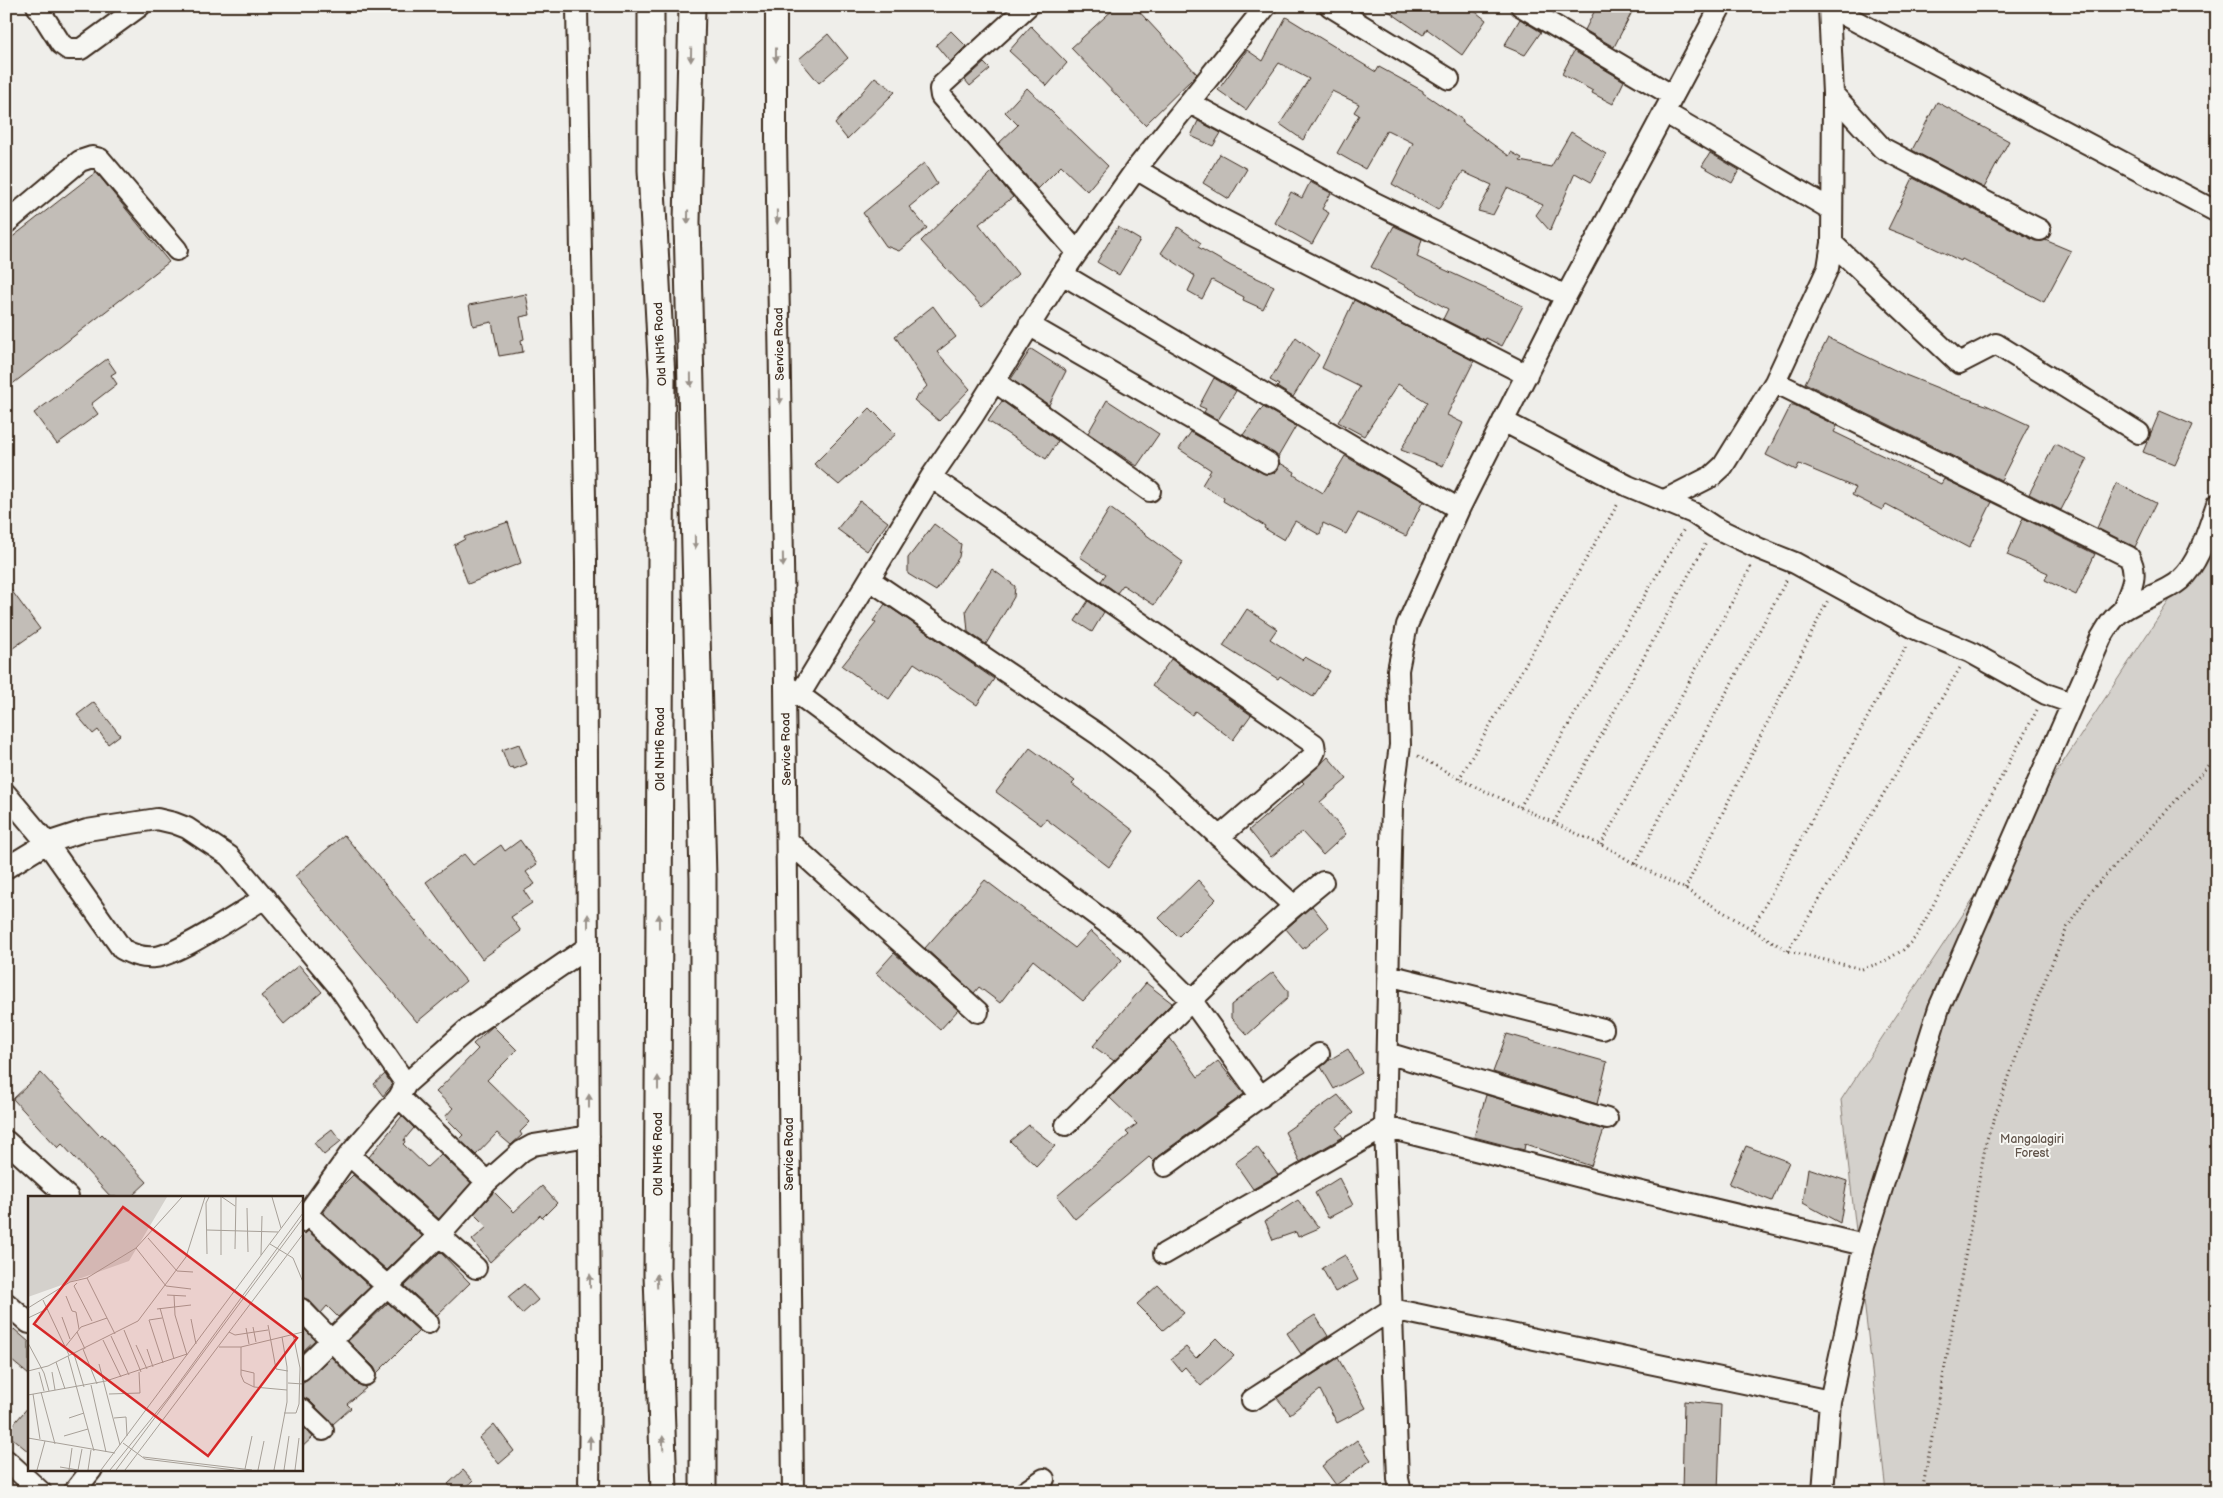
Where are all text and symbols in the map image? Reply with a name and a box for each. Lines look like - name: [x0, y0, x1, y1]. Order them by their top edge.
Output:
- one-way arrow: [687, 47, 695, 63]
- one-way arrow: [772, 47, 780, 63]
- one-way arrow: [684, 210, 692, 226]
- one-way arrow: [773, 210, 781, 226]
- street label: Old NH16 Road: [651, 302, 670, 386]
- street label: Service Road: [771, 307, 788, 381]
- one-way arrow: [687, 372, 695, 388]
- one-way arrow: [776, 390, 784, 406]
- one-way arrow: [691, 535, 699, 551]
- one-way arrow: [779, 552, 787, 568]
- street label: Old NH16 Road: [653, 707, 668, 791]
- street label: Service Road: [778, 712, 795, 786]
- one-way arrow: [584, 912, 592, 928]
- one-way arrow: [655, 912, 663, 928]
- one-way arrow: [654, 1075, 662, 1091]
- one-way arrow: [585, 1092, 593, 1108]
- street label: Old NH16 Road: [651, 1112, 666, 1196]
- street label: Service Road: [782, 1117, 797, 1191]
- park label: Mangalagiri Forest: [2000, 1132, 2064, 1161]
- inset map: [28, 1196, 302, 1470]
- one-way arrow: [586, 1272, 594, 1288]
- one-way arrow: [653, 1272, 661, 1288]
- one-way arrow: [586, 1435, 594, 1451]
- one-way arrow: [658, 1435, 666, 1451]

